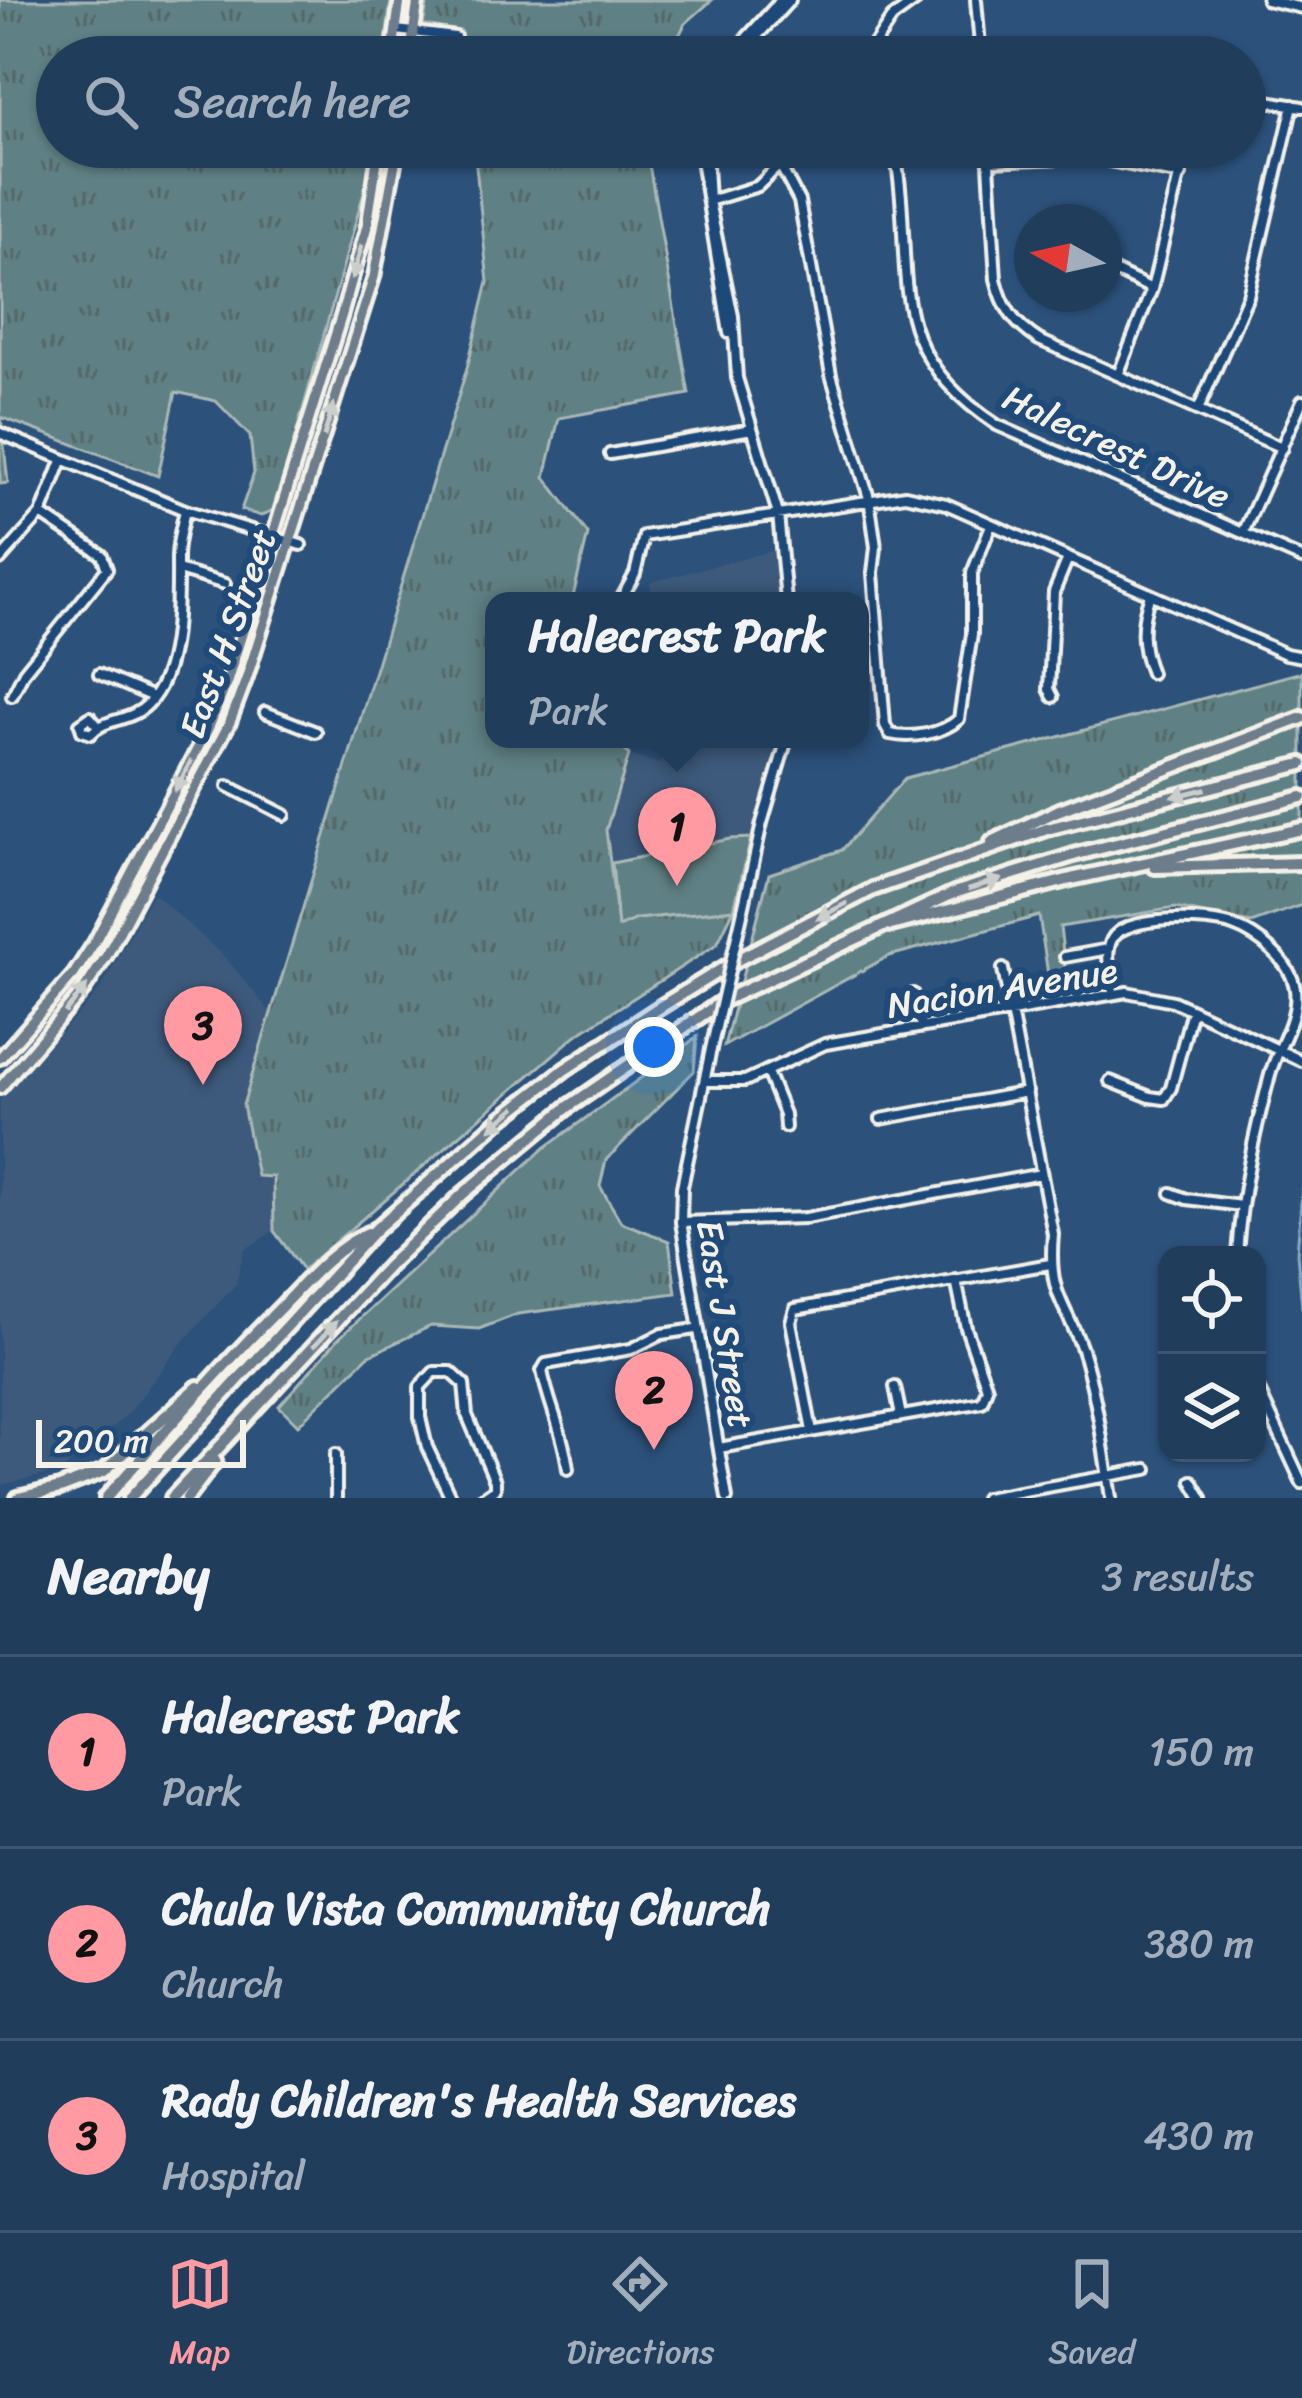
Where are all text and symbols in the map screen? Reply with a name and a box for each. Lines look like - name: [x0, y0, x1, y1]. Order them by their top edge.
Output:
- search box: [36, 36, 1266, 168]
- text: Search here: [174, 62, 411, 142]
- icon: search: [78, 69, 144, 135]
- north arrow: [1014, 204, 1122, 312]
- one-way arrow: [346, 243, 365, 280]
- street label: Halecrest Drive: [992, 366, 1241, 528]
- one-way arrow: [321, 401, 339, 438]
- street label: East H Street: [160, 519, 295, 747]
- popup: [485, 592, 869, 748]
- text: Halecrest Park: [528, 596, 826, 676]
- text: Park: [528, 676, 608, 745]
- one-way arrow: [173, 759, 194, 794]
- one-way arrow: [1170, 784, 1207, 803]
- pin: 1: [638, 787, 716, 886]
- one-way arrow: [967, 873, 1004, 892]
- one-way arrow: [815, 900, 849, 920]
- street label: Nacion Avenue: [882, 938, 1122, 1038]
- one-way arrow: [63, 984, 88, 1015]
- pin: 3: [164, 986, 242, 1085]
- your location: [624, 1017, 684, 1077]
- one-way arrow: [488, 1105, 518, 1131]
- street label: East J Street: [677, 1215, 773, 1433]
- map controls: [1158, 1246, 1266, 1462]
- button: locate: [1158, 1246, 1266, 1354]
- one-way arrow: [311, 1320, 338, 1349]
- pin: 2: [615, 1351, 693, 1450]
- button: layers: [1158, 1354, 1266, 1462]
- text: 200 m: [54, 1412, 149, 1470]
- scale bar: [36, 1414, 246, 1467]
- text: Nearby: [48, 1531, 209, 1621]
- text: 3 results: [1101, 1542, 1254, 1611]
- text: Halecrest Park: [162, 1677, 459, 1757]
- text: 1: [79, 1717, 95, 1786]
- text: 150 m: [1149, 1717, 1254, 1786]
- text: Park: [162, 1757, 242, 1826]
- text: Chula Vista Community Church: [162, 1869, 771, 1949]
- text: 2: [76, 1909, 98, 1978]
- text: 380 m: [1144, 1909, 1254, 1978]
- text: Church: [162, 1949, 284, 2018]
- text: Rady Children's Health Services: [162, 2061, 796, 2141]
- text: 3: [76, 2101, 98, 2170]
- text: 430 m: [1143, 2101, 1254, 2170]
- text: Hospital: [162, 2141, 305, 2210]
- tab: Map: [167, 2251, 233, 2381]
- tab: Directions: [567, 2251, 714, 2381]
- tab: Saved: [1048, 2251, 1135, 2381]

